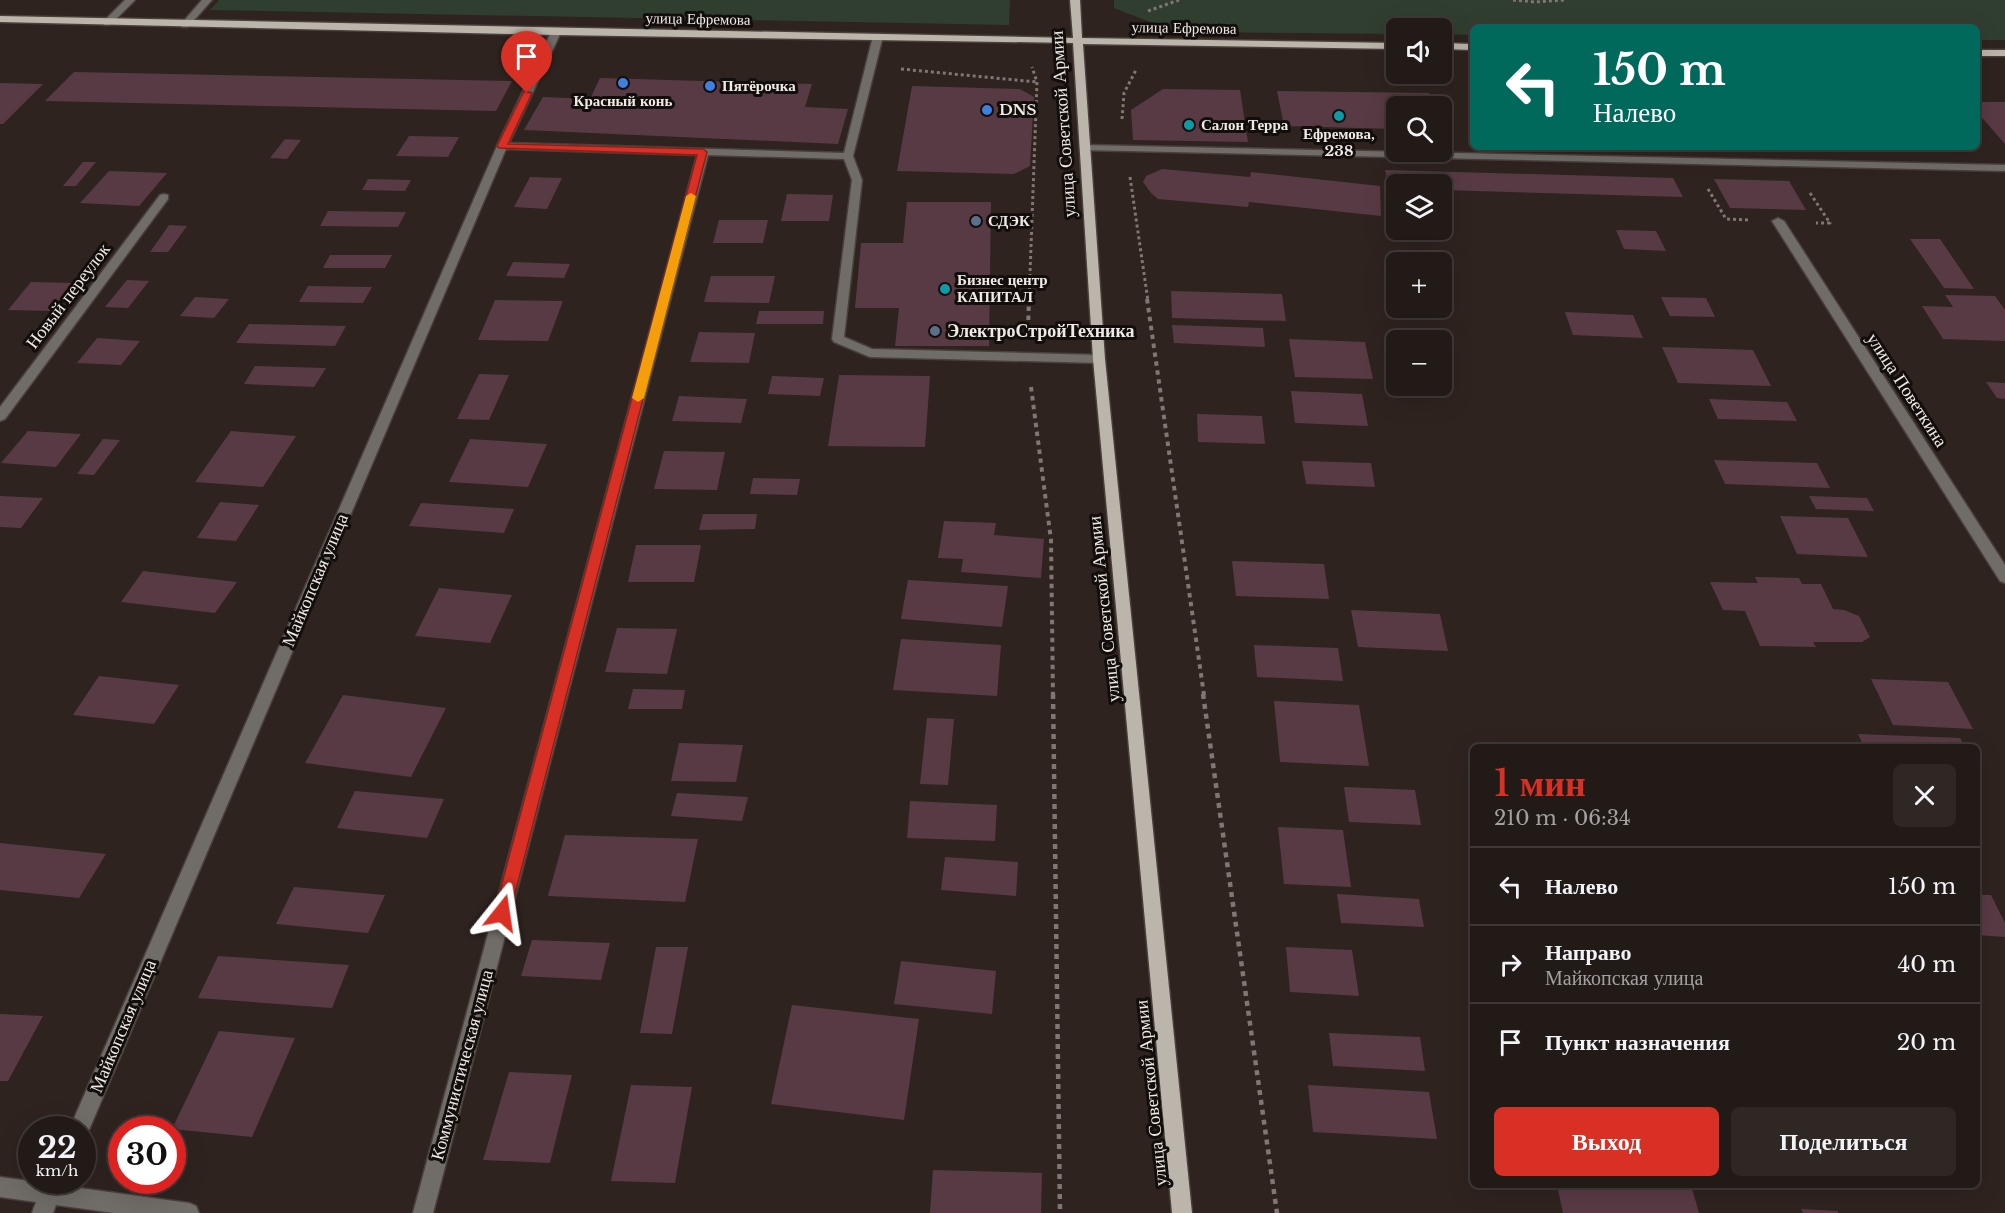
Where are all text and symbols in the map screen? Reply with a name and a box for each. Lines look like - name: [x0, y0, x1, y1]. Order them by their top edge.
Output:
- street label: улица Ефремова: [645, 8, 751, 29]
- street label: улица Ефремова: [1131, 17, 1237, 38]
- map controls: [1386, 18, 1452, 396]
- button: sound: [1386, 18, 1452, 84]
- street label: улица Советской Армии: [1045, 30, 1080, 218]
- pin: [501, 31, 552, 93]
- icon: arrive: [510, 40, 543, 73]
- text: 150 m: [1593, 44, 1726, 96]
- icon: left: [1494, 48, 1572, 126]
- marker: Красный конь: [616, 76, 630, 90]
- place label: Пятёрочка: [722, 76, 796, 95]
- marker: Пятёрочка: [703, 79, 717, 93]
- place label: Красный конь: [574, 91, 673, 110]
- button: search: [1386, 96, 1452, 162]
- text: Налево: [1593, 96, 1676, 129]
- place label: DNS: [999, 100, 1037, 119]
- marker: DNS: [980, 103, 994, 117]
- marker: Ефремова, 238: [1332, 109, 1346, 123]
- place label: Салон Терра: [1201, 115, 1289, 134]
- marker: Салон Терра: [1182, 118, 1196, 132]
- place label: Ефремова, 238: [1303, 124, 1375, 160]
- button: layers: [1386, 174, 1452, 240]
- place label: СДЭК: [988, 211, 1030, 230]
- marker: СДЭК: [969, 214, 983, 228]
- street label: Новый переулок: [21, 239, 115, 353]
- button: +: [1386, 252, 1452, 318]
- place label: Бизнес центр КАПИТАЛ: [957, 270, 1048, 306]
- marker: Бизнес центр КАПИТАЛ: [938, 282, 952, 296]
- place label: ЭлектроСтройТехника: [947, 320, 1135, 342]
- marker: ЭлектроСтройТехника: [928, 324, 942, 338]
- street label: улица Поветкина: [1862, 329, 1952, 451]
- button: −: [1386, 330, 1452, 396]
- street label: Майкопская улица: [277, 510, 353, 650]
- street label: улица Советской Армии: [1083, 514, 1125, 703]
- text: 1 мин: [1494, 761, 1586, 806]
- button: close: [1893, 764, 1956, 827]
- text: 210 m · 06:34: [1494, 806, 1631, 830]
- icon: left: [1494, 870, 1527, 903]
- text: Налево: [1545, 873, 1618, 900]
- text: 150 m: [1888, 873, 1956, 900]
- position arrow: [470, 881, 534, 945]
- text: Направо: [1545, 939, 1631, 966]
- icon: right: [1494, 948, 1527, 981]
- text: 40 m: [1898, 951, 1956, 978]
- street label: Майкопская улица: [85, 956, 161, 1096]
- text: Майкопская улица: [1545, 966, 1703, 990]
- street label: Коммунистическая улица: [426, 967, 498, 1163]
- street label: улица Советской Армии: [1130, 998, 1172, 1187]
- icon: arrive: [1494, 1026, 1527, 1059]
- text: Пункт назначения: [1545, 1029, 1730, 1056]
- text: 20 m: [1897, 1029, 1956, 1056]
- button: Выход: [1494, 1107, 1719, 1176]
- button: Поделиться: [1731, 1107, 1956, 1176]
- speed limit sign: 30: [108, 1116, 186, 1194]
- text: 22: [37, 1129, 77, 1166]
- text: km/h: [36, 1161, 78, 1180]

